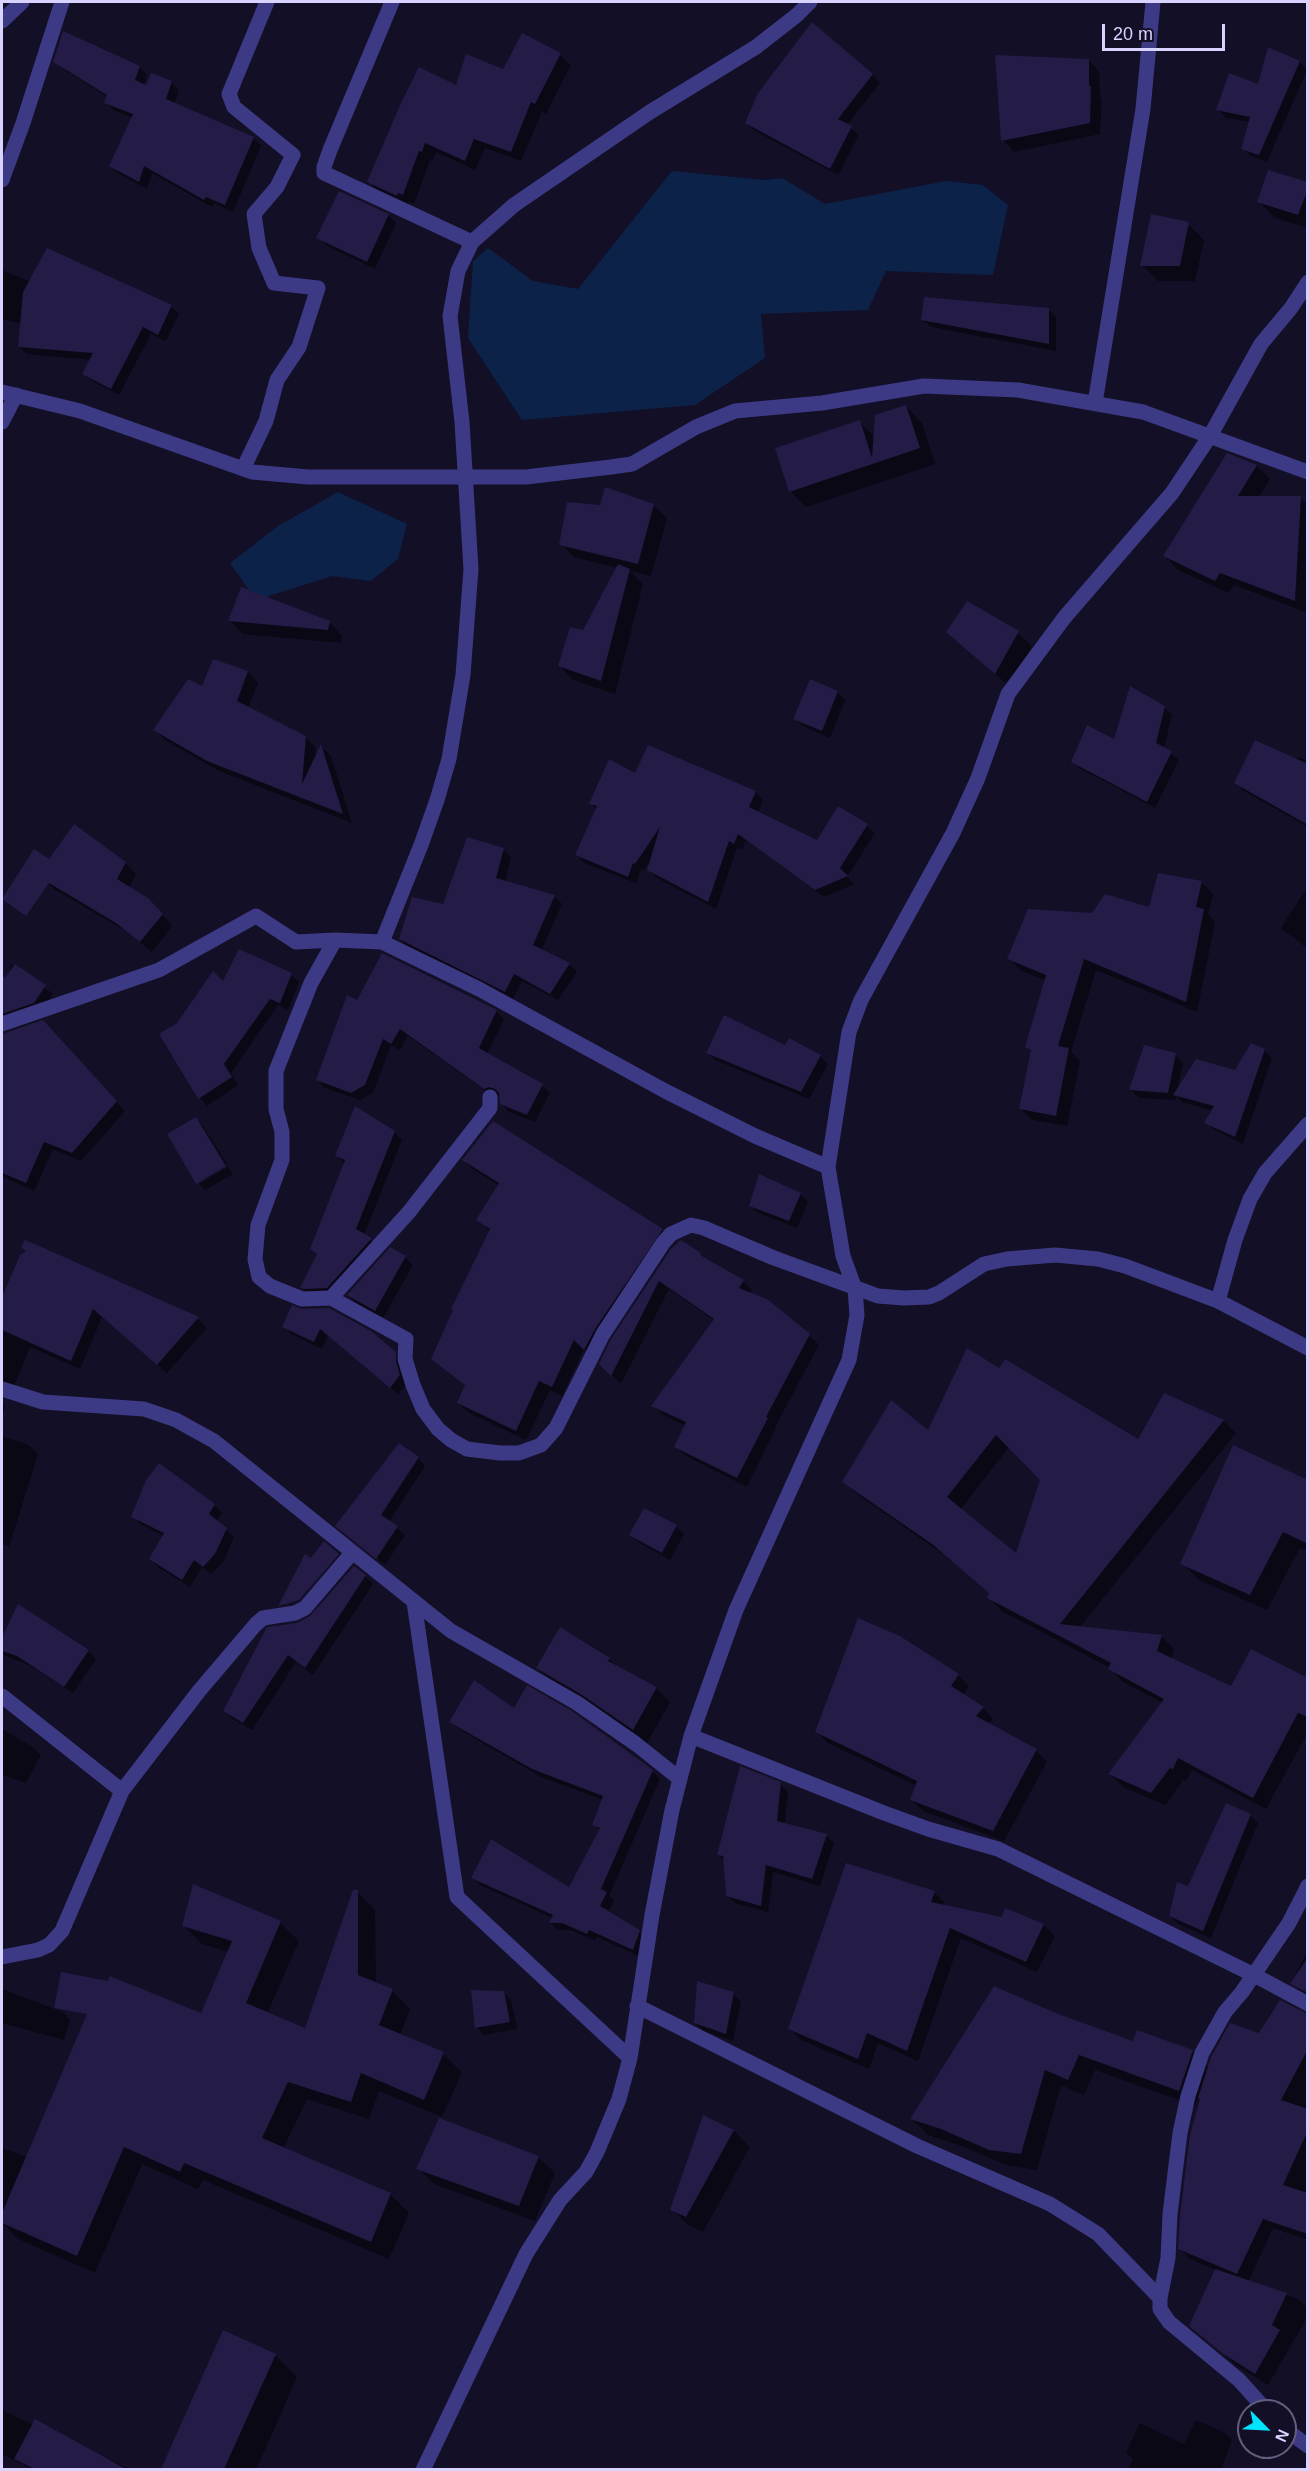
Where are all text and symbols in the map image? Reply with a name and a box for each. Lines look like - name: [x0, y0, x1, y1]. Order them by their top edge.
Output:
- scale bar: [1105, 12, 1228, 50]
- text: 20 m: [1113, 24, 1153, 44]
- north arrow: [1237, 2399, 1297, 2459]
- text: N: [1272, 2427, 1292, 2444]

